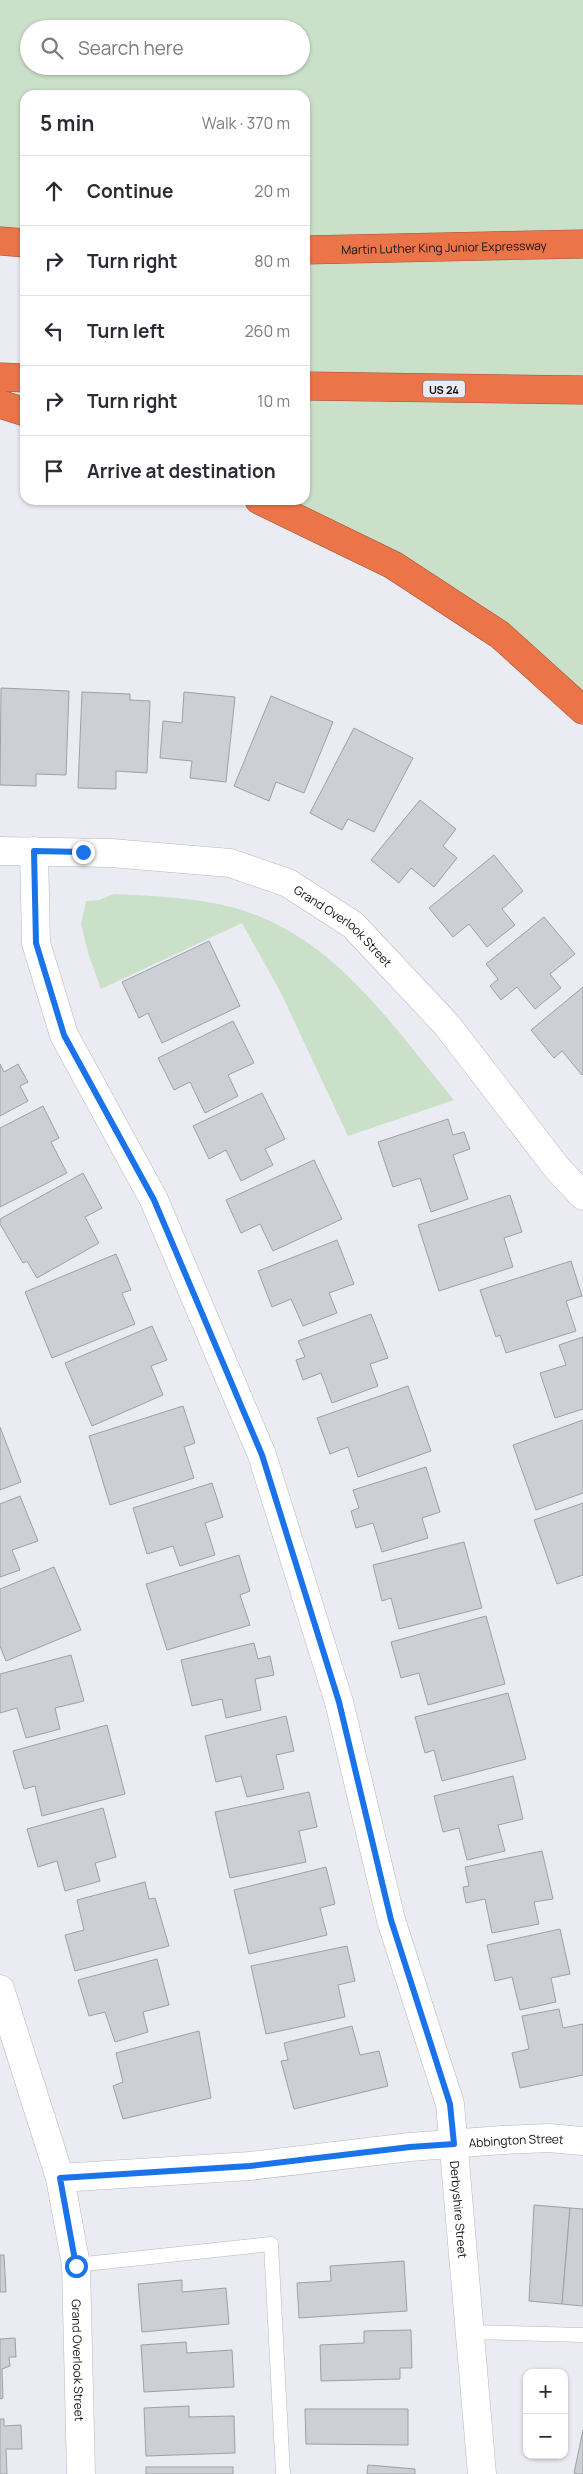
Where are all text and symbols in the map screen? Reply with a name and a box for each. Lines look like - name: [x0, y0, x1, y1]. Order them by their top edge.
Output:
- search box: [20, 20, 310, 75]
- icon: search: [38, 34, 66, 62]
- text: Search here: [78, 35, 184, 61]
- text: 5 min: [40, 109, 94, 137]
- text: Walk · 370 m: [202, 112, 290, 134]
- icon: ahead: [40, 177, 68, 205]
- text: Continue: [87, 178, 173, 204]
- text: 20 m: [254, 180, 290, 202]
- street label: Martin Luther King Junior Expressway: [341, 236, 548, 258]
- icon: right: [40, 247, 68, 275]
- text: Turn right: [87, 248, 177, 274]
- text: 80 m: [254, 250, 290, 272]
- icon: left: [40, 317, 68, 345]
- text: Turn left: [87, 318, 165, 344]
- text: 260 m: [244, 320, 290, 342]
- road number: US 24: [423, 380, 465, 398]
- icon: right: [40, 387, 68, 415]
- text: Turn right: [87, 388, 177, 414]
- text: 10 m: [257, 390, 290, 412]
- icon: arrive: [40, 457, 68, 485]
- text: Arrive at destination: [87, 458, 276, 484]
- route end: [72, 841, 95, 864]
- street label: Grand Overlook Street: [291, 881, 396, 970]
- street label: Abbington Street: [468, 2129, 565, 2151]
- street label: Derbyshire Street: [446, 2160, 472, 2259]
- route start: [65, 2255, 88, 2278]
- street label: Grand Overlook Street: [68, 2299, 88, 2422]
- map controls: [523, 2369, 568, 2459]
- button: +: [523, 2369, 568, 2414]
- button: −: [523, 2414, 568, 2459]

